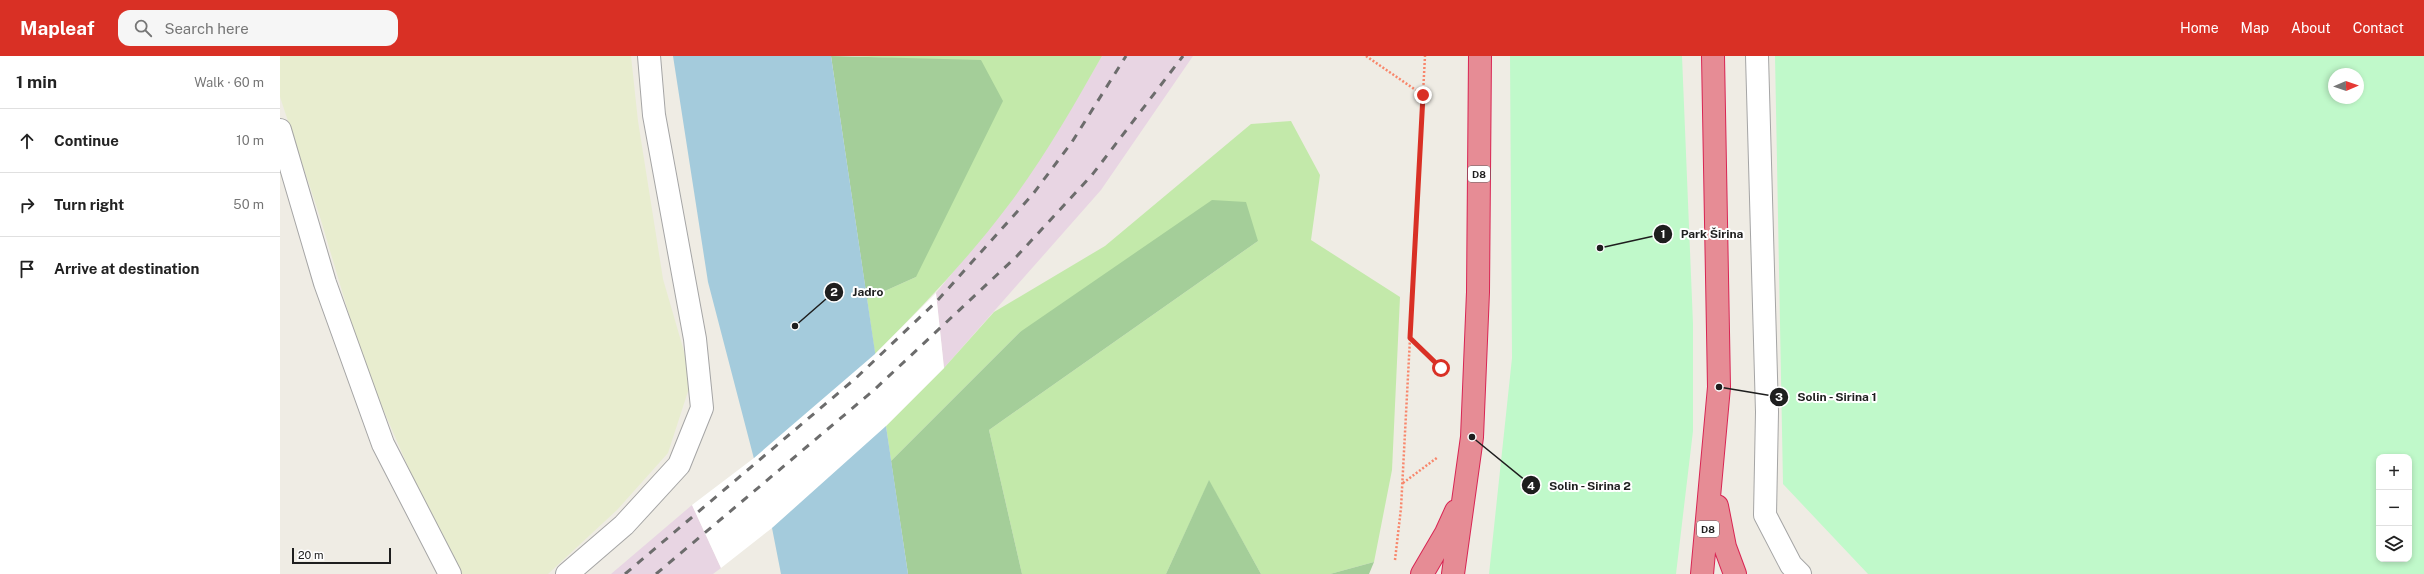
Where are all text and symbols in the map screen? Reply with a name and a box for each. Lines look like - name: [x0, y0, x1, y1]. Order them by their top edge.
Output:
- search box: [118, 10, 398, 46]
- text: Mapleaf: [20, 17, 94, 39]
- icon: search: [132, 17, 154, 39]
- text: Search here: [164, 20, 249, 37]
- text: Home: [2180, 20, 2219, 36]
- text: Map: [2241, 20, 2269, 36]
- text: About: [2291, 20, 2331, 36]
- text: Contact: [2353, 20, 2404, 36]
- north arrow: [2328, 68, 2364, 104]
- text: 1 min: [16, 72, 57, 92]
- text: Walk · 60 m: [194, 75, 264, 90]
- route end: [1414, 86, 1432, 104]
- icon: ahead: [16, 130, 38, 152]
- text: Continue: [54, 132, 119, 149]
- text: 10 m: [236, 133, 264, 148]
- road number: D8: [1468, 166, 1490, 182]
- icon: right: [16, 194, 38, 216]
- text: Turn right: [54, 196, 124, 213]
- text: 50 m: [233, 197, 264, 212]
- callout: Park Širina: [1653, 222, 1751, 246]
- text: 1: [1660, 227, 1666, 241]
- text: Park Širina: [1681, 227, 1744, 241]
- icon: arrive: [16, 258, 38, 280]
- text: Arrive at destination: [54, 260, 199, 277]
- callout: Jadro: [824, 280, 891, 304]
- text: 2: [830, 285, 838, 299]
- text: Jadro: [853, 285, 883, 299]
- route start: [1432, 359, 1450, 377]
- callout: Solin - Sirina 1: [1769, 385, 1886, 409]
- text: 3: [1775, 390, 1783, 404]
- text: Solin - Sirina 1: [1797, 390, 1877, 404]
- map controls: [2376, 454, 2412, 562]
- button: +: [2376, 454, 2412, 490]
- callout: Solin - Sirina 2: [1521, 473, 1640, 497]
- text: 4: [1527, 479, 1535, 493]
- text: Solin - Sirina 2: [1549, 479, 1631, 493]
- button: −: [2376, 490, 2412, 526]
- road number: D8: [1697, 521, 1719, 537]
- button: layers: [2376, 526, 2412, 562]
- scale bar: [292, 546, 391, 565]
- text: 20 m: [298, 549, 323, 561]

